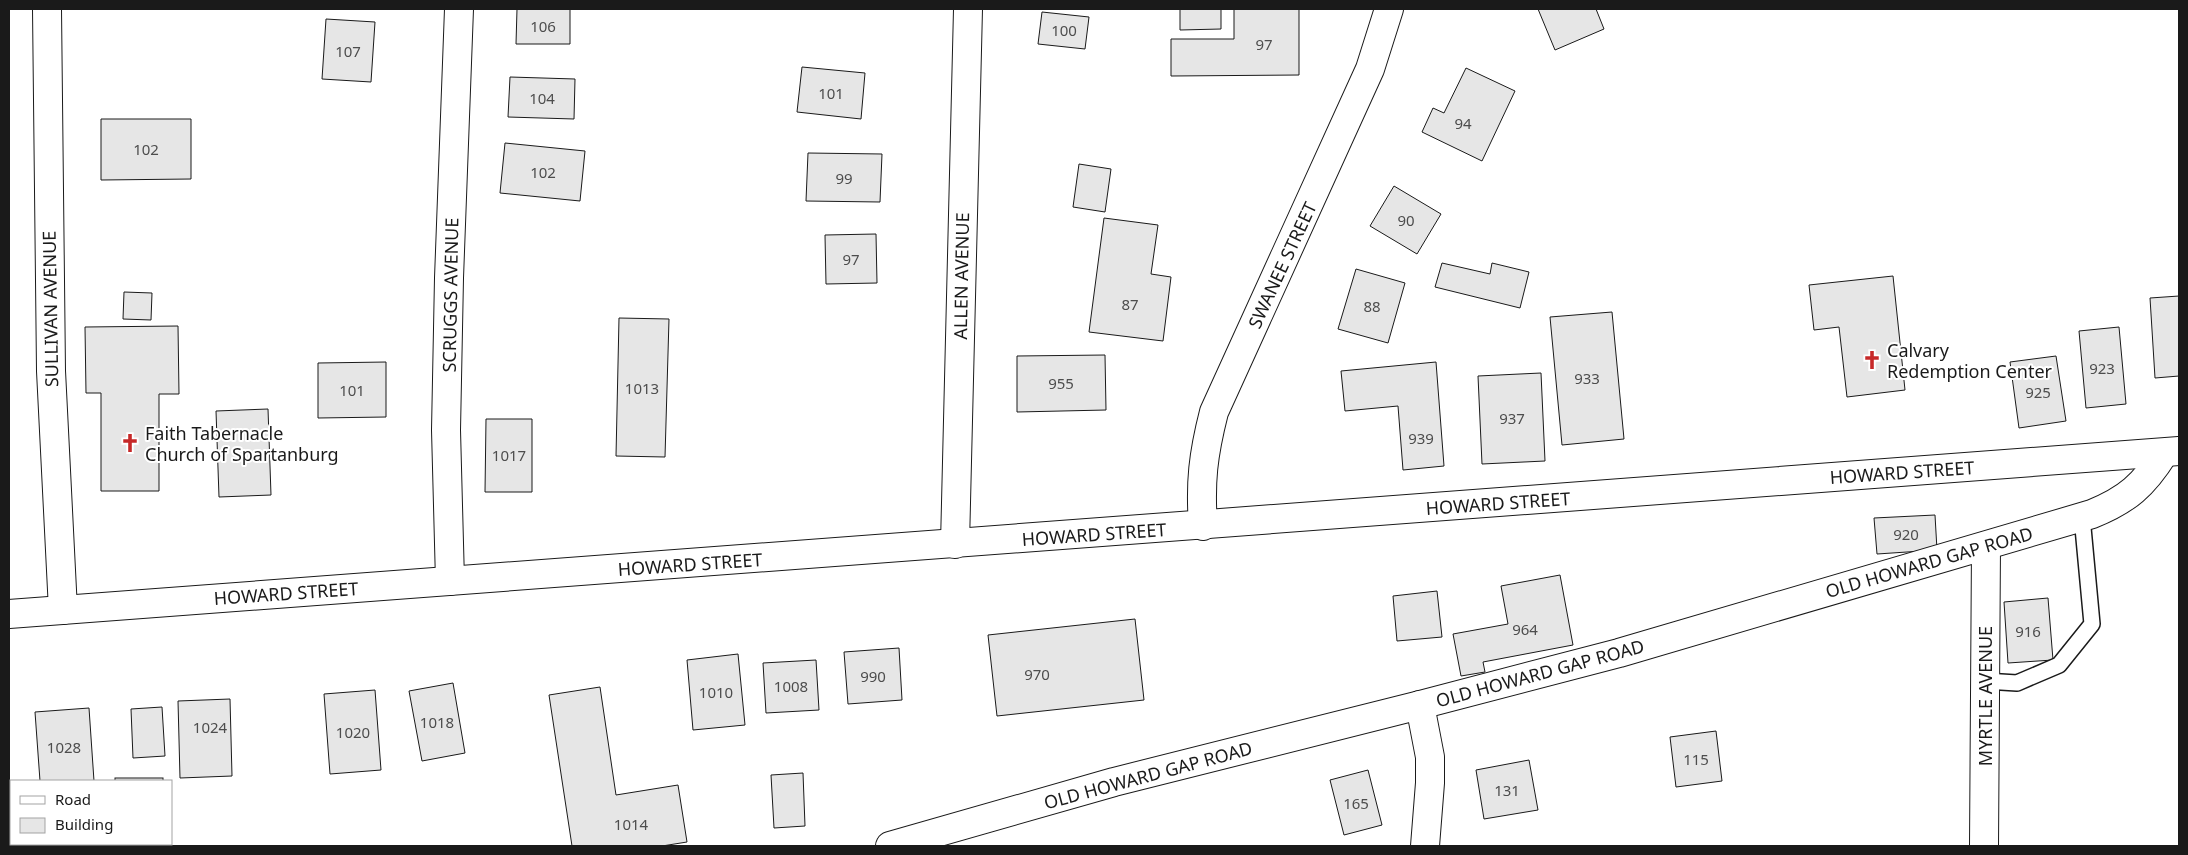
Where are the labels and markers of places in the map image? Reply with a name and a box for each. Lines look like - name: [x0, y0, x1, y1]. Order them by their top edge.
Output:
- place label: Calvary Redemption Center: [1887, 338, 2053, 383]
- church icon: Calvary Redemption Center: [1861, 349, 1883, 371]
- place label: Faith Tabernacle Church of Spartanburg: [145, 421, 339, 466]
- church icon: Faith Tabernacle Church of Spartanburg: [119, 432, 141, 454]

